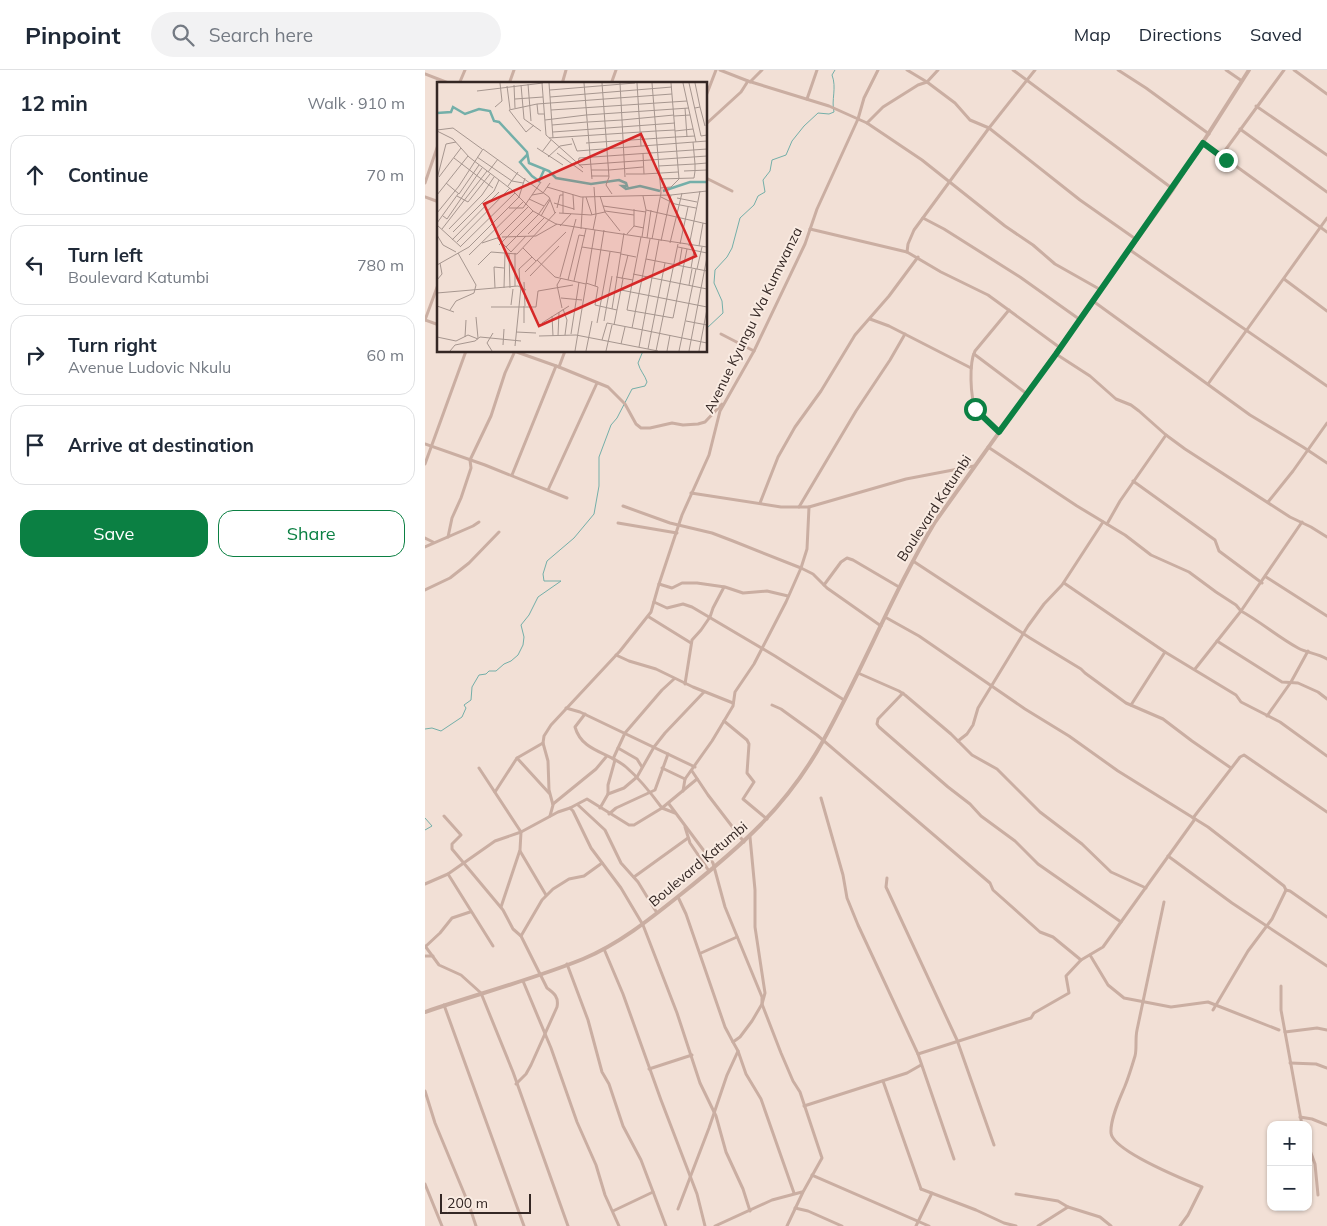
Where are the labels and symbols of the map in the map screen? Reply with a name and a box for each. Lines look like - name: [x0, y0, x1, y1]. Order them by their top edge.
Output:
- inset map: [437, 82, 707, 352]
- route end: [1215, 149, 1238, 172]
- street label: Avenue Kyungu Wa Kumwanza: [700, 224, 806, 416]
- route start: [964, 398, 987, 421]
- street label: Boulevard Katumbi: [893, 451, 975, 565]
- street label: Boulevard Katumbi: [645, 817, 751, 911]
- scale bar: [440, 1191, 531, 1214]

